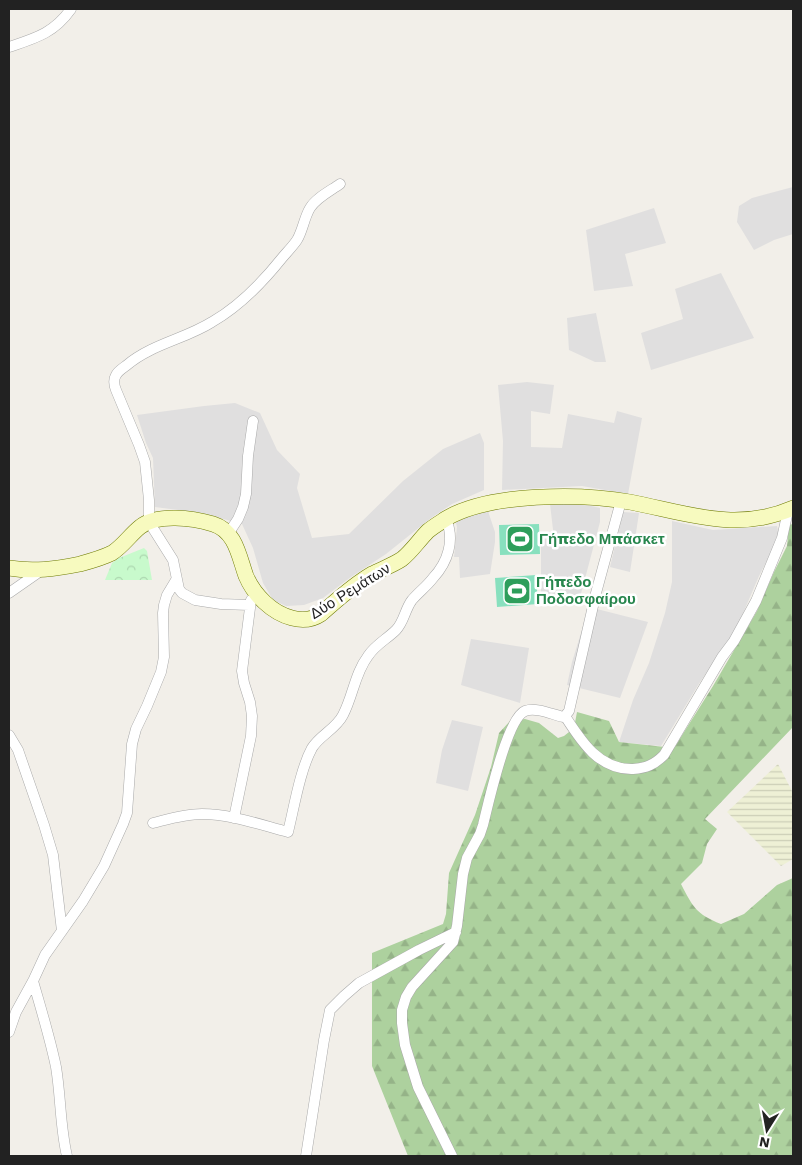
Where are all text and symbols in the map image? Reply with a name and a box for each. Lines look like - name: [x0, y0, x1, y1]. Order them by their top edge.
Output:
- sports icon: Γήπεδο Μπάσκετ: [505, 524, 535, 554]
- place label: Γήπεδο Μπάσκετ: [539, 530, 665, 548]
- street label: Δύο Ρεμάτων: [307, 559, 393, 623]
- place label: Γήπεδο Ποδοσφαίρου: [536, 573, 636, 608]
- sports icon: Γήπεδο Ποδοσφαίρου: [502, 576, 532, 606]
- north arrow: [742, 1105, 792, 1155]
- text: N: [758, 1134, 771, 1152]

